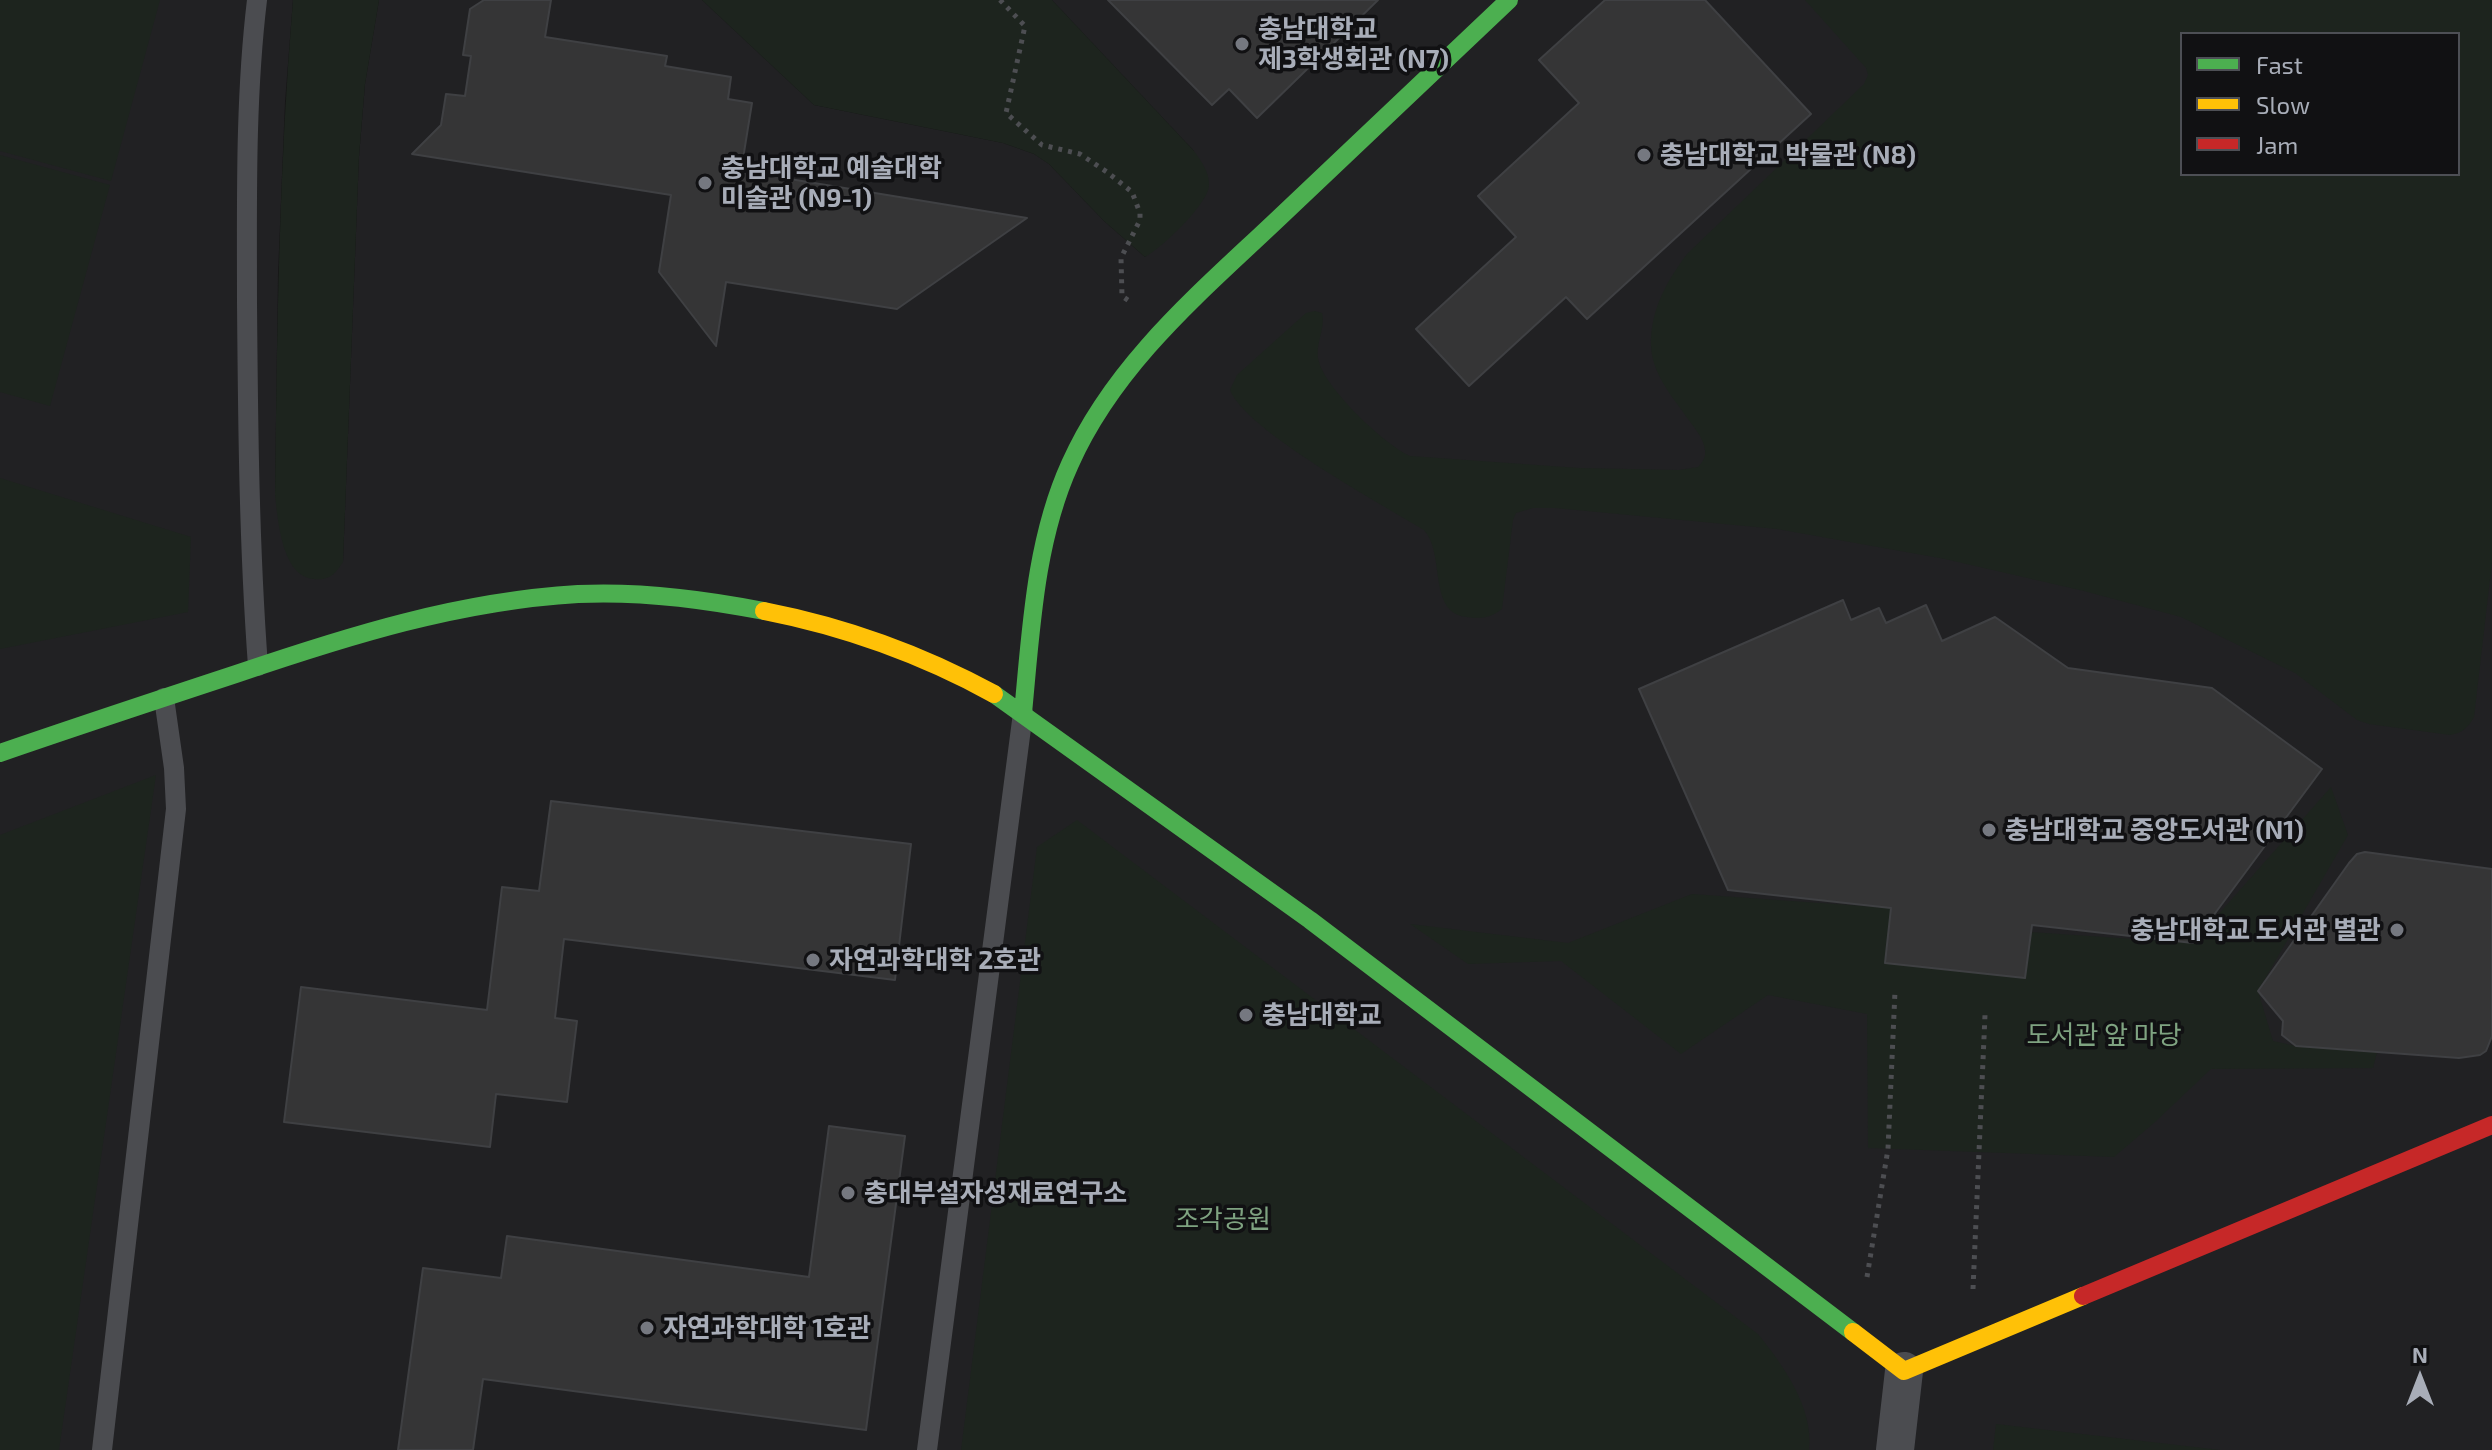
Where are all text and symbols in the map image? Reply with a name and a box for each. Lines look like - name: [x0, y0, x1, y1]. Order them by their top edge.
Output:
- place label: 충남대학교 제3학생회관 (N7): [1258, 13, 1449, 74]
- legend: [2180, 32, 2460, 176]
- marker: 충남대학교 제3학생회관 (N7): [1233, 35, 1251, 53]
- text: Fast: [2256, 50, 2303, 79]
- text: Slow: [2256, 90, 2310, 119]
- text: Jam: [2256, 130, 2298, 159]
- place label: 충남대학교 박물관 (N8): [1660, 139, 1916, 171]
- marker: 충남대학교 박물관 (N8): [1635, 146, 1653, 164]
- place label: 충남대학교 예술대학 미술관 (N9-1): [721, 152, 942, 214]
- marker: 충남대학교 예술대학 미술관 (N9-1): [696, 174, 714, 192]
- place label: 충남대학교 중앙도서관 (N1): [2005, 814, 2304, 846]
- marker: 충남대학교 중앙도서관 (N1): [1980, 821, 1998, 839]
- place label: 충남대학교 도서관 별관: [2131, 914, 2381, 946]
- marker: 충남대학교 도서관 별관: [2388, 921, 2406, 939]
- place label: 자연과학대학 2호관: [829, 944, 1041, 976]
- marker: 자연과학대학 2호관: [804, 951, 822, 969]
- place label: 충남대학교: [1262, 999, 1382, 1031]
- marker: 충남대학교: [1237, 1006, 1255, 1024]
- park label: 도서관 앞 마당: [2026, 1019, 2182, 1051]
- place label: 충대부설자성재료연구소: [864, 1177, 1127, 1209]
- marker: 충대부설자성재료연구소: [839, 1184, 857, 1202]
- park label: 조각공원: [1175, 1203, 1271, 1235]
- place label: 자연과학대학 1호관: [663, 1312, 871, 1344]
- marker: 자연과학대학 1호관: [638, 1319, 656, 1337]
- north arrow: [2380, 1338, 2460, 1418]
- text: N: [2412, 1341, 2428, 1367]

